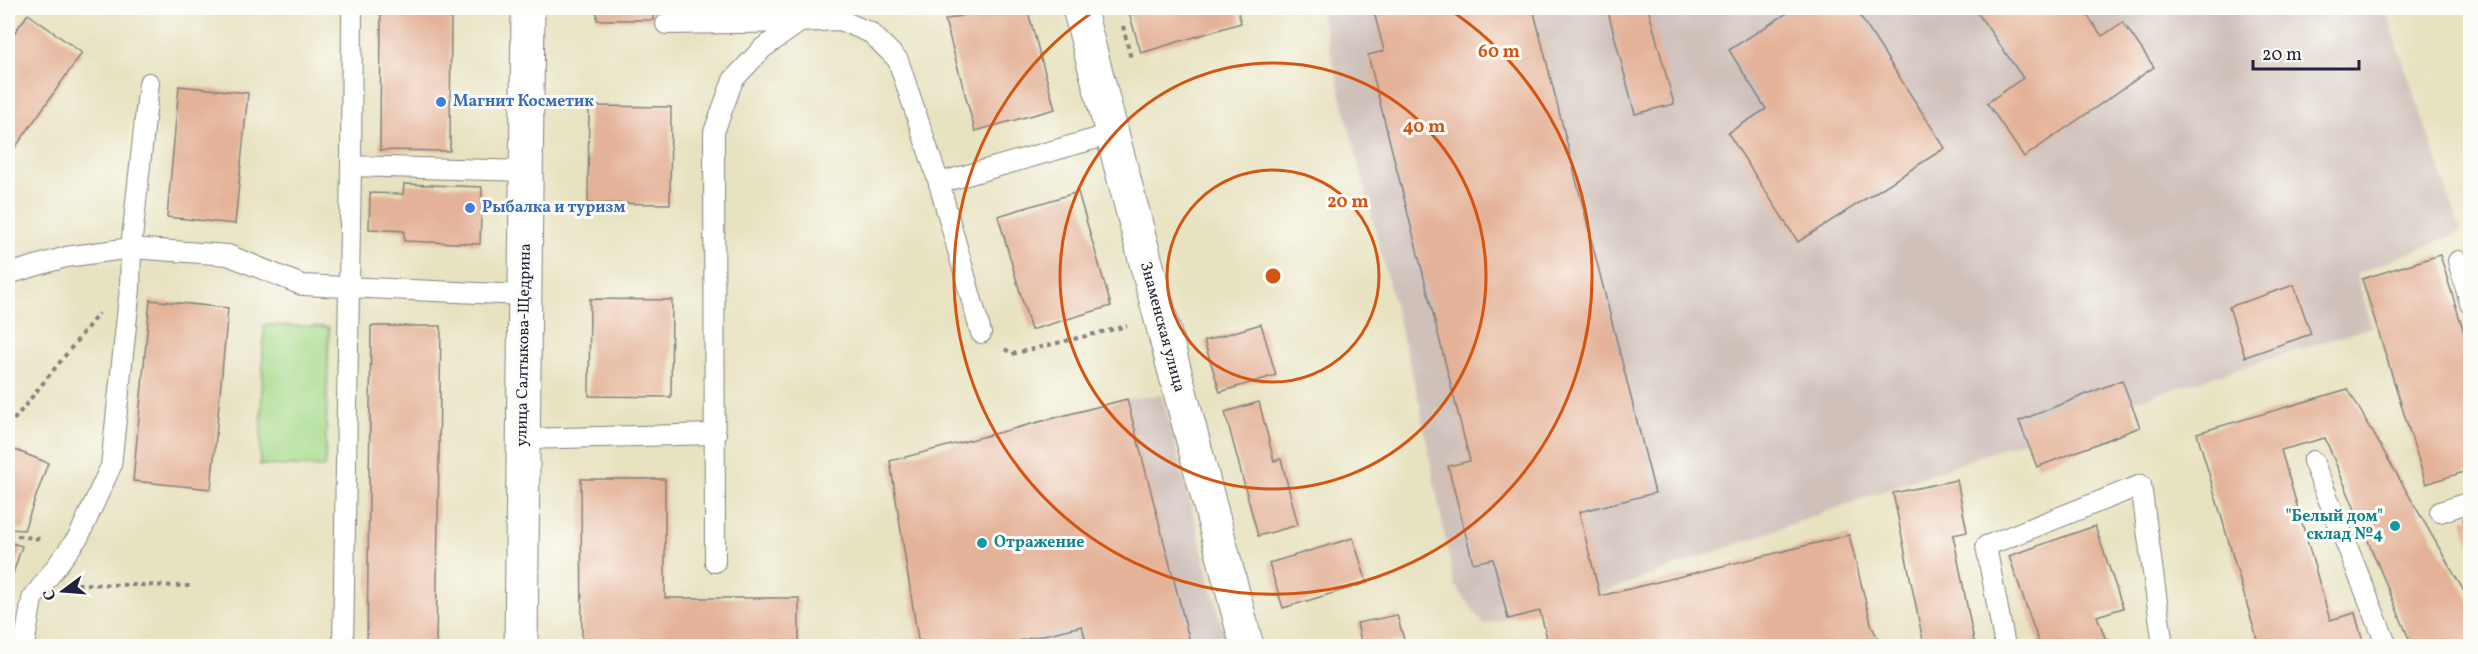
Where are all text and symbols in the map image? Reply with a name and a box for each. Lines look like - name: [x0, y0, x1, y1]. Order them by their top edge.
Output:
- scale bar: [2253, 33, 2360, 71]
- text: 60 m: [1478, 40, 1520, 65]
- text: 20 m: [2262, 43, 2302, 68]
- place label: Магнит Косметик: [453, 91, 594, 113]
- marker: Магнит Косметик: [434, 95, 448, 109]
- text: 40 m: [1403, 115, 1445, 140]
- text: 20 m: [1327, 190, 1369, 215]
- place label: Рыбалка и туризм: [482, 197, 625, 219]
- marker: Рыбалка и туризм: [463, 201, 477, 215]
- street label: улица Салтыкова-Щедрина: [511, 243, 537, 447]
- street label: Знаменская улица: [1134, 259, 1190, 395]
- centre of rings: [1263, 266, 1283, 286]
- place label: "Белый дом" склад №4: [2285, 506, 2383, 546]
- marker: "Белый дом" склад №4: [2388, 519, 2402, 533]
- place label: Отражение: [994, 532, 1084, 554]
- marker: Отражение: [975, 536, 989, 550]
- north arrow: [33, 561, 93, 621]
- text: С: [39, 587, 62, 603]

